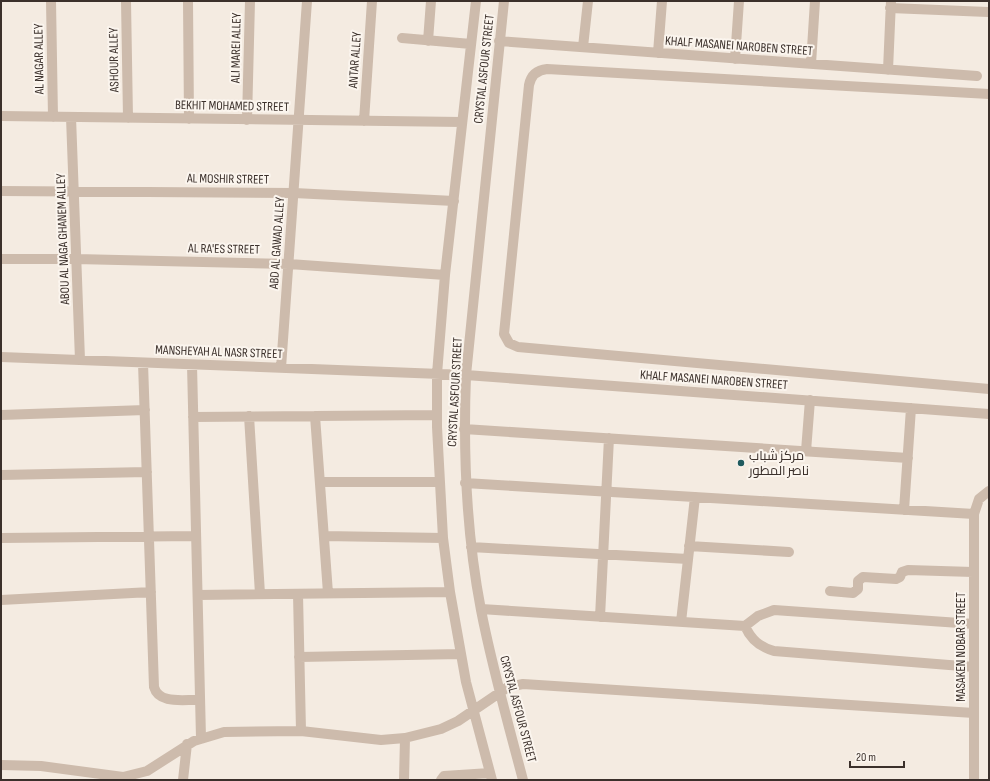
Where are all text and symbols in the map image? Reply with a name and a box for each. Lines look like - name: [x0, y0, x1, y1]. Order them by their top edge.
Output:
- street label: ALI MAREI ALLEY: [227, 12, 245, 84]
- street label: CRYSTAL ASFOUR STREET: [470, 14, 498, 124]
- street label: AL NAGAR ALLEY: [30, 23, 48, 95]
- street label: ASHOUR ALLEY: [105, 27, 123, 93]
- street label: ANTAR ALLEY: [345, 31, 365, 90]
- street label: KHALF MASANEI NAROBEN STREET: [665, 33, 813, 59]
- street label: BEKHIT MOHAMED STREET: [175, 97, 289, 115]
- street label: AL MOSHIR STREET: [186, 170, 269, 188]
- street label: ABOU AL NAGA GHANEM ALLEY: [53, 173, 73, 306]
- street label: ABD AL GAWAD ALLEY: [266, 196, 288, 291]
- street label: AL RA'ES STREET: [187, 240, 260, 258]
- street label: CRYSTAL ASFOUR STREET: [444, 337, 466, 447]
- street label: MANSHEYAH AL NASR STREET: [155, 342, 283, 362]
- street label: KHALF MASANEI NAROBEN STREET: [640, 367, 788, 393]
- place label: مركز شباب ناصر المطور: [748, 448, 809, 479]
- marker: مركز شباب ناصر المطور: [736, 458, 746, 468]
- street label: MASAKEN NOBAR STREET: [953, 592, 969, 702]
- street label: CRYSTAL ASFOUR STREET: [496, 654, 540, 764]
- scale bar: [850, 743, 904, 769]
- text: 20 m: [856, 750, 876, 765]

